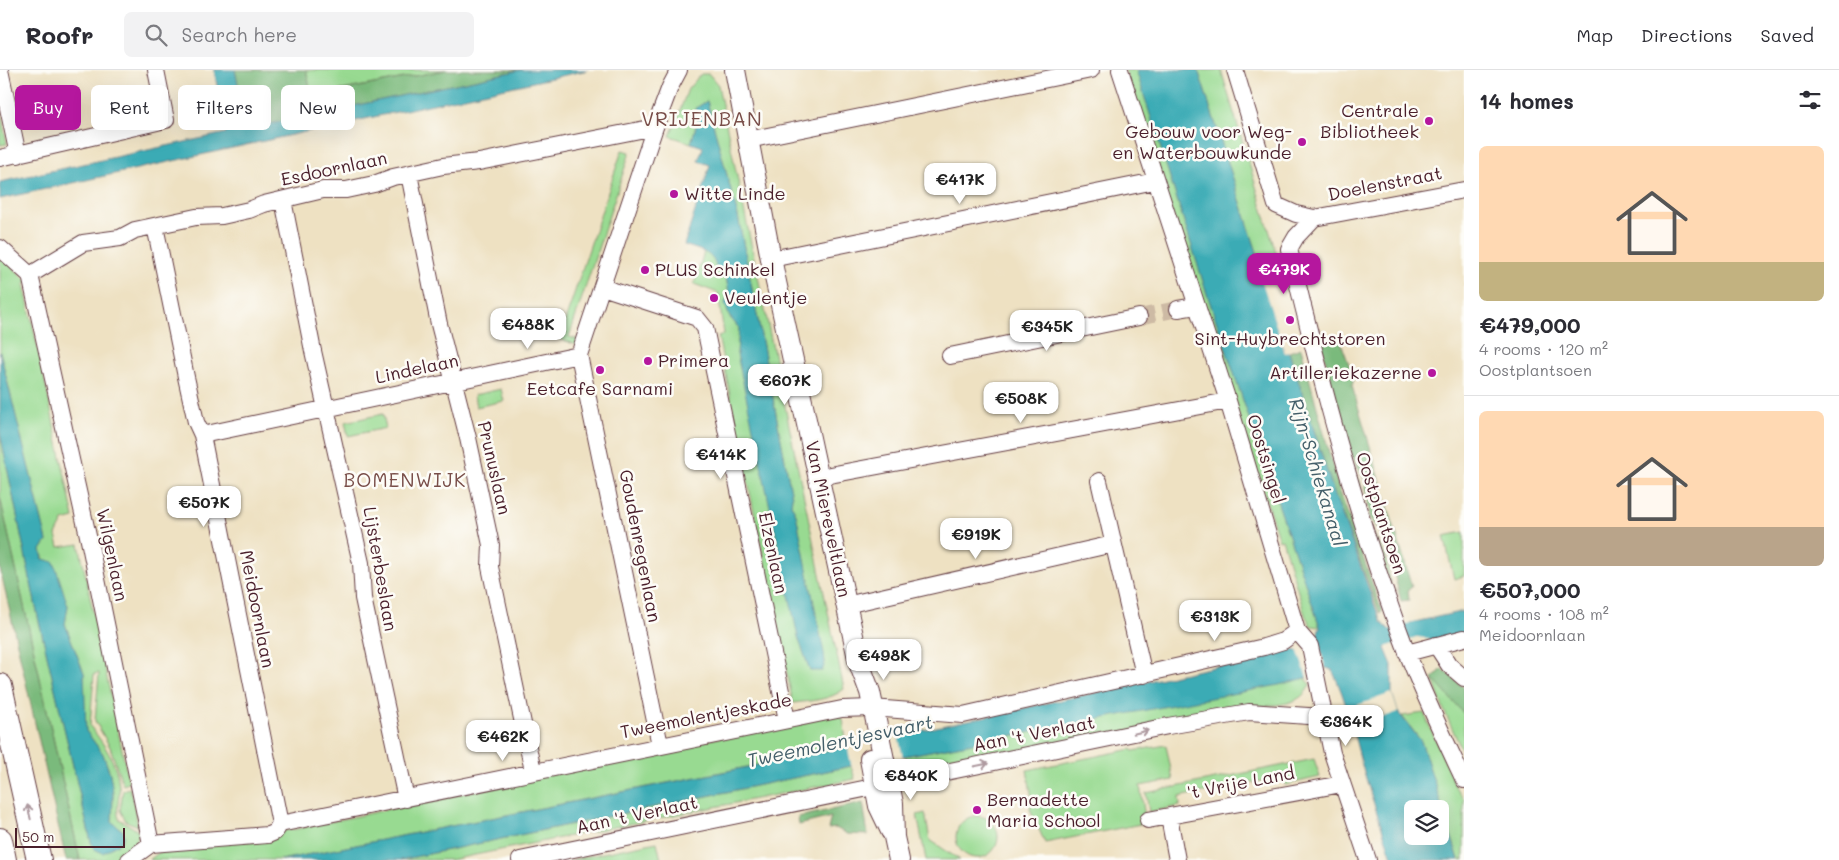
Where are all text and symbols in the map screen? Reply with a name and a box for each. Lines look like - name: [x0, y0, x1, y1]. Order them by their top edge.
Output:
- search box: [124, 12, 474, 57]
- text: Roofr: [25, 19, 94, 50]
- icon: search: [142, 21, 170, 49]
- text: Search here: [182, 22, 297, 47]
- text: Map: [1576, 23, 1613, 47]
- text: Directions: [1641, 23, 1733, 47]
- text: Saved: [1761, 23, 1814, 47]
- chip: Buy: [15, 85, 81, 130]
- chip: Rent: [91, 85, 168, 130]
- chip: Filters: [178, 85, 271, 130]
- chip: New: [281, 85, 355, 130]
- icon: filters: [1796, 86, 1824, 114]
- text: 14 homes: [1479, 87, 1574, 114]
- place label: Centrale Bibliotheek: [1320, 98, 1419, 143]
- district label: VRIJENBAN: [641, 105, 763, 131]
- marker: Centrale Bibliotheek: [1423, 115, 1435, 127]
- place label: Gebouw voor Weg- en Waterbouwkunde: [1112, 119, 1292, 164]
- marker: Gebouw voor Weg- en Waterbouwkunde: [1296, 136, 1308, 148]
- street label: Esdoornlaan: [279, 145, 389, 191]
- street label: Doelenstraat: [1326, 160, 1444, 206]
- pin: €417K: [925, 162, 995, 205]
- text: €417K: [935, 168, 985, 189]
- icon: home: [1607, 178, 1697, 268]
- place label: Witte Linde: [684, 181, 786, 205]
- marker: Witte Linde: [668, 188, 680, 200]
- pin: €479K: [1249, 252, 1319, 295]
- place label: PLUS Schinkel: [655, 257, 775, 281]
- text: €479K: [1258, 258, 1310, 279]
- marker: PLUS Schinkel: [639, 264, 651, 276]
- place label: Veulentje: [724, 285, 807, 309]
- marker: Veulentje: [708, 292, 720, 304]
- pin: €488K: [493, 308, 563, 350]
- pin: €345K: [1012, 310, 1082, 352]
- text: €479,000: [1479, 311, 1581, 338]
- text: €488K: [501, 313, 555, 334]
- marker: Sint-Huybrechtstoren: [1284, 314, 1296, 326]
- text: €345K: [1021, 315, 1073, 336]
- place label: Sint-Huybrechtstoren: [1195, 326, 1386, 350]
- text: 4 rooms · 120 m²: [1479, 338, 1608, 359]
- street label: Lindelaan: [373, 348, 461, 389]
- place label: Primera: [658, 348, 729, 372]
- marker: Primera: [642, 355, 654, 367]
- text: Oostplantsoen: [1479, 359, 1592, 380]
- place label: Artilleriekazerne: [1269, 360, 1422, 384]
- marker: Eetcafe Sarnami: [594, 364, 606, 376]
- pin: €607K: [750, 364, 820, 406]
- marker: Artilleriekazerne: [1426, 367, 1438, 379]
- text: €607K: [759, 369, 811, 390]
- place label: Eetcafe Sarnami: [527, 376, 673, 400]
- pin: €508K: [986, 382, 1056, 424]
- text: €508K: [994, 387, 1048, 408]
- water label: Rijn-Schiekanaal: [1284, 395, 1353, 549]
- street label: Oostsingel: [1242, 411, 1292, 506]
- street label: Prunuslaan: [473, 419, 517, 517]
- pin: €414K: [686, 438, 756, 480]
- street label: Van Miereveltlaan: [801, 438, 857, 599]
- text: €414K: [696, 443, 746, 464]
- icon: home: [1607, 444, 1697, 534]
- street label: Oostplantsoen: [1351, 449, 1413, 577]
- district label: BOMENWIJK: [344, 467, 466, 492]
- street label: Goudenregenlaan: [614, 467, 668, 624]
- pin: €507K: [169, 486, 239, 528]
- text: €507K: [178, 491, 230, 512]
- street label: Lijsterbeslaan: [358, 505, 404, 633]
- street label: Wilgenlaan: [91, 506, 135, 603]
- street label: Elzenlaan: [754, 510, 794, 596]
- pin: €919K: [941, 518, 1011, 560]
- text: €919K: [951, 523, 1001, 544]
- street label: Meidoornlaan: [235, 548, 281, 670]
- text: €507,000: [1479, 576, 1580, 603]
- pin: €313K: [1180, 600, 1250, 642]
- text: 4 rooms · 108 m²: [1479, 603, 1609, 624]
- text: €313K: [1190, 605, 1240, 626]
- text: Meidoornlaan: [1479, 624, 1585, 645]
- pin: €498K: [849, 638, 919, 681]
- text: €498K: [857, 644, 911, 665]
- street label: Tweemolentjeskade: [618, 687, 794, 743]
- pin: €364K: [1311, 704, 1381, 747]
- water label: Tweemolentjesvaart: [745, 709, 935, 772]
- street label: Aan 't Verlaat: [971, 709, 1097, 757]
- text: €364K: [1320, 710, 1372, 731]
- pin: €462K: [468, 720, 538, 762]
- text: €462K: [477, 725, 529, 746]
- one-way arrow: [1132, 727, 1148, 736]
- pin: €840K: [876, 758, 946, 801]
- one-way arrow: [973, 760, 989, 769]
- street label: 't Vrije Land: [1185, 760, 1296, 804]
- text: €840K: [884, 764, 938, 785]
- place label: Bernadette Maria School: [987, 787, 1101, 832]
- street label: Aan 't Verlaat: [574, 789, 700, 839]
- map controls: [1404, 800, 1449, 845]
- button: layers: [1404, 800, 1449, 845]
- marker: Bernadette Maria School: [971, 804, 983, 816]
- one-way arrow: [24, 805, 33, 821]
- scale bar: [15, 825, 125, 848]
- text: 50 m: [22, 827, 54, 846]

